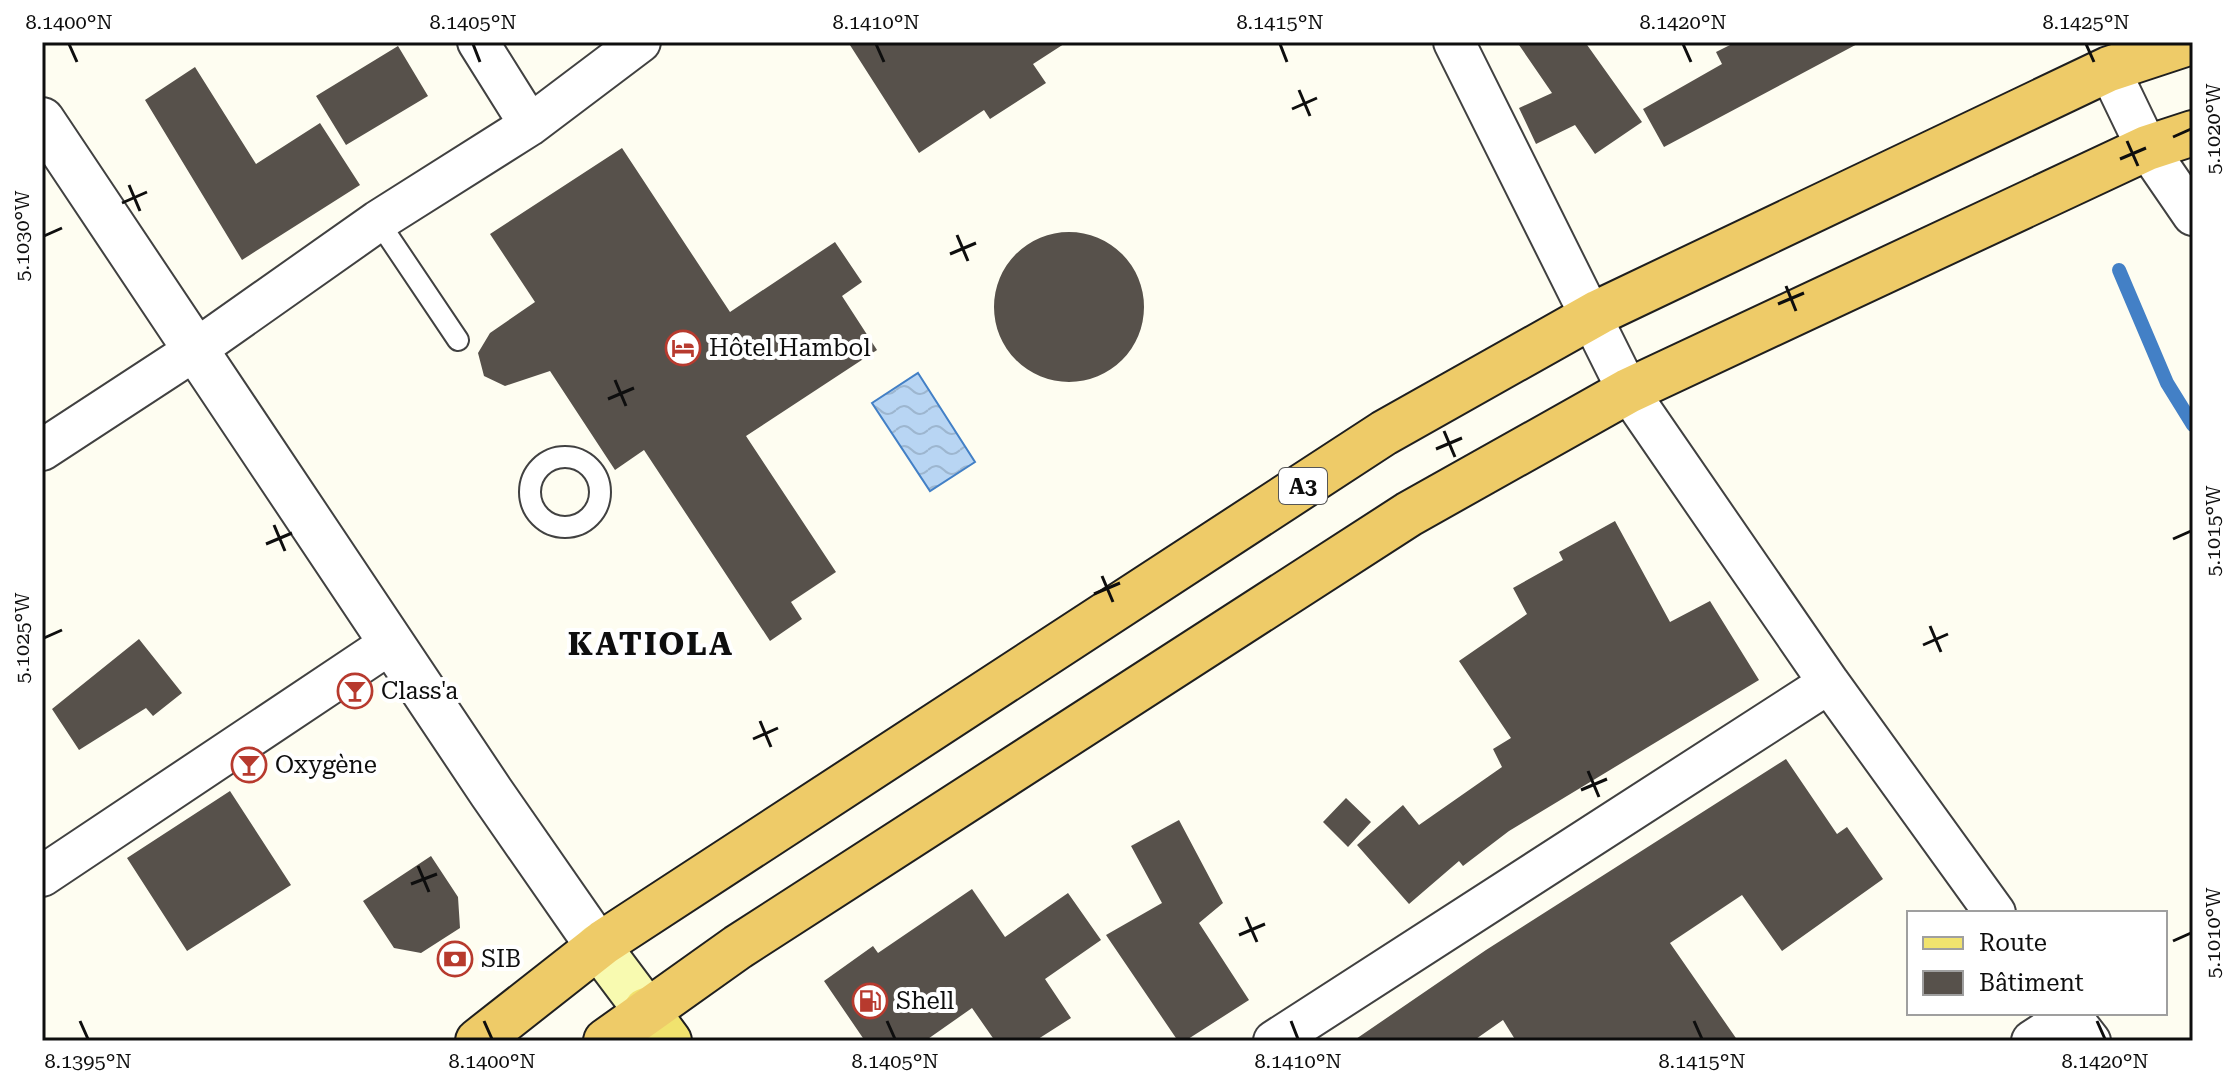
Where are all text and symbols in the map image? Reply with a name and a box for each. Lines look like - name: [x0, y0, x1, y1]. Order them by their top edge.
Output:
- text: 8.1400°N: [26, 10, 112, 34]
- text: 8.1405°N: [430, 10, 516, 34]
- text: 8.1410°N: [833, 10, 919, 34]
- text: 8.1415°N: [1237, 10, 1323, 34]
- text: 8.1420°N: [1640, 10, 1726, 34]
- text: 8.1425°N: [2043, 10, 2129, 34]
- text: 5.1020°W: [2201, 83, 2225, 175]
- text: 5.1030°W: [10, 190, 34, 282]
- hotel icon: Hôtel Hambol: [664, 329, 702, 367]
- place label: Hôtel Hambol: [709, 334, 871, 362]
- road number: A3: [1279, 468, 1327, 504]
- text: 5.1015°W: [2201, 485, 2225, 577]
- text: 5.1025°W: [10, 592, 34, 684]
- district label: KATIOLA: [568, 625, 734, 663]
- bar icon: Class'a: [336, 672, 374, 710]
- place label: Class'a: [381, 677, 458, 705]
- bar icon: Oxygène: [230, 746, 268, 784]
- place label: Oxygène: [275, 751, 377, 779]
- text: 5.1010°W: [2201, 887, 2225, 979]
- legend: [1907, 911, 2167, 1015]
- text: Route: [1979, 929, 2047, 957]
- bank icon: SIB: [436, 940, 474, 978]
- place label: SIB: [481, 945, 521, 973]
- text: Bâtiment: [1979, 969, 2084, 997]
- fuel station icon: Shell: [851, 982, 889, 1020]
- place label: Shell: [896, 987, 954, 1015]
- text: 8.1395°N: [45, 1049, 131, 1073]
- text: 8.1400°N: [449, 1049, 535, 1073]
- text: 8.1405°N: [852, 1049, 938, 1073]
- text: 8.1410°N: [1255, 1049, 1341, 1073]
- text: 8.1415°N: [1659, 1049, 1745, 1073]
- text: 8.1420°N: [2062, 1049, 2148, 1073]

